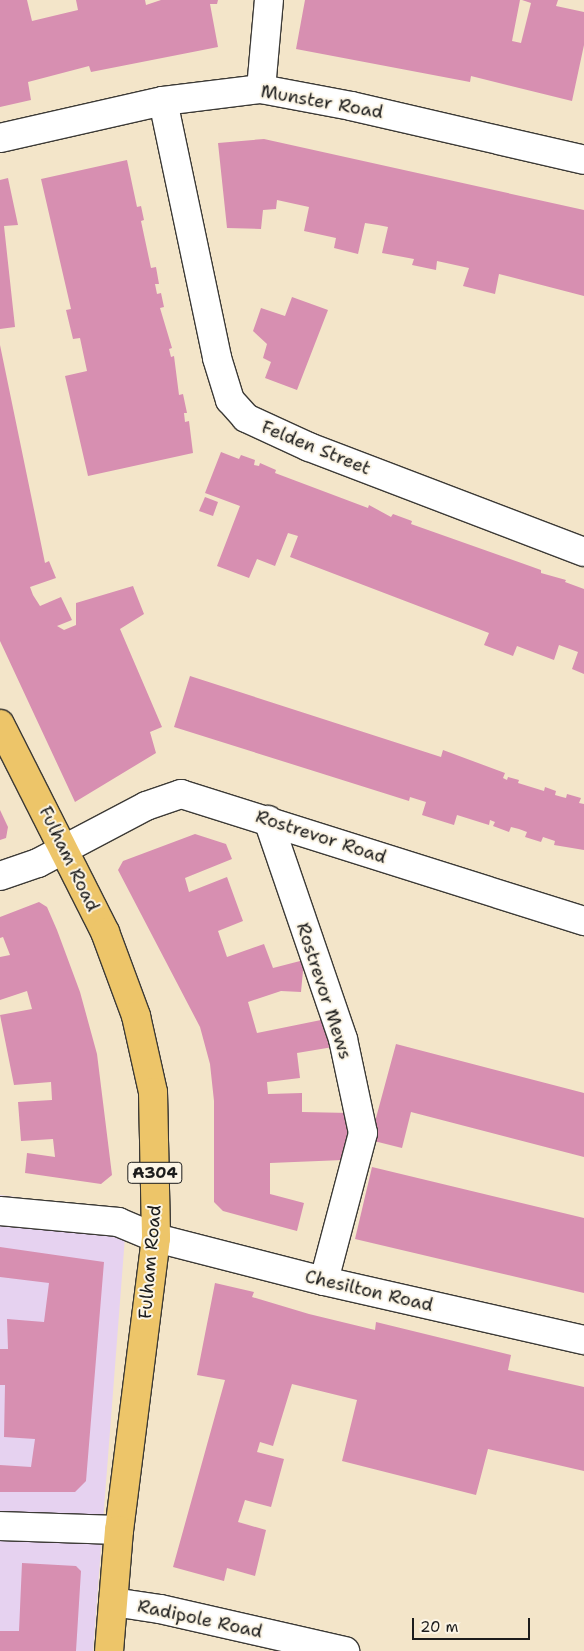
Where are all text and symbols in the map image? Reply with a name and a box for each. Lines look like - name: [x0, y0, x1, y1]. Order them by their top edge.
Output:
- street label: Munster Road: [259, 81, 385, 123]
- street label: Felden Street: [258, 416, 374, 480]
- street label: Fulham Road: [34, 803, 104, 915]
- street label: Rostrevor Road: [253, 806, 389, 868]
- street label: Rostrevor Mews: [292, 920, 356, 1062]
- road number: A304: [126, 1160, 184, 1186]
- street label: Fulham Road: [134, 1204, 166, 1320]
- street label: Chesilton Road: [303, 1266, 435, 1316]
- street label: Radipole Road: [136, 1595, 264, 1643]
- scale bar: [414, 1608, 532, 1640]
- text: 20 m: [420, 1617, 459, 1637]

